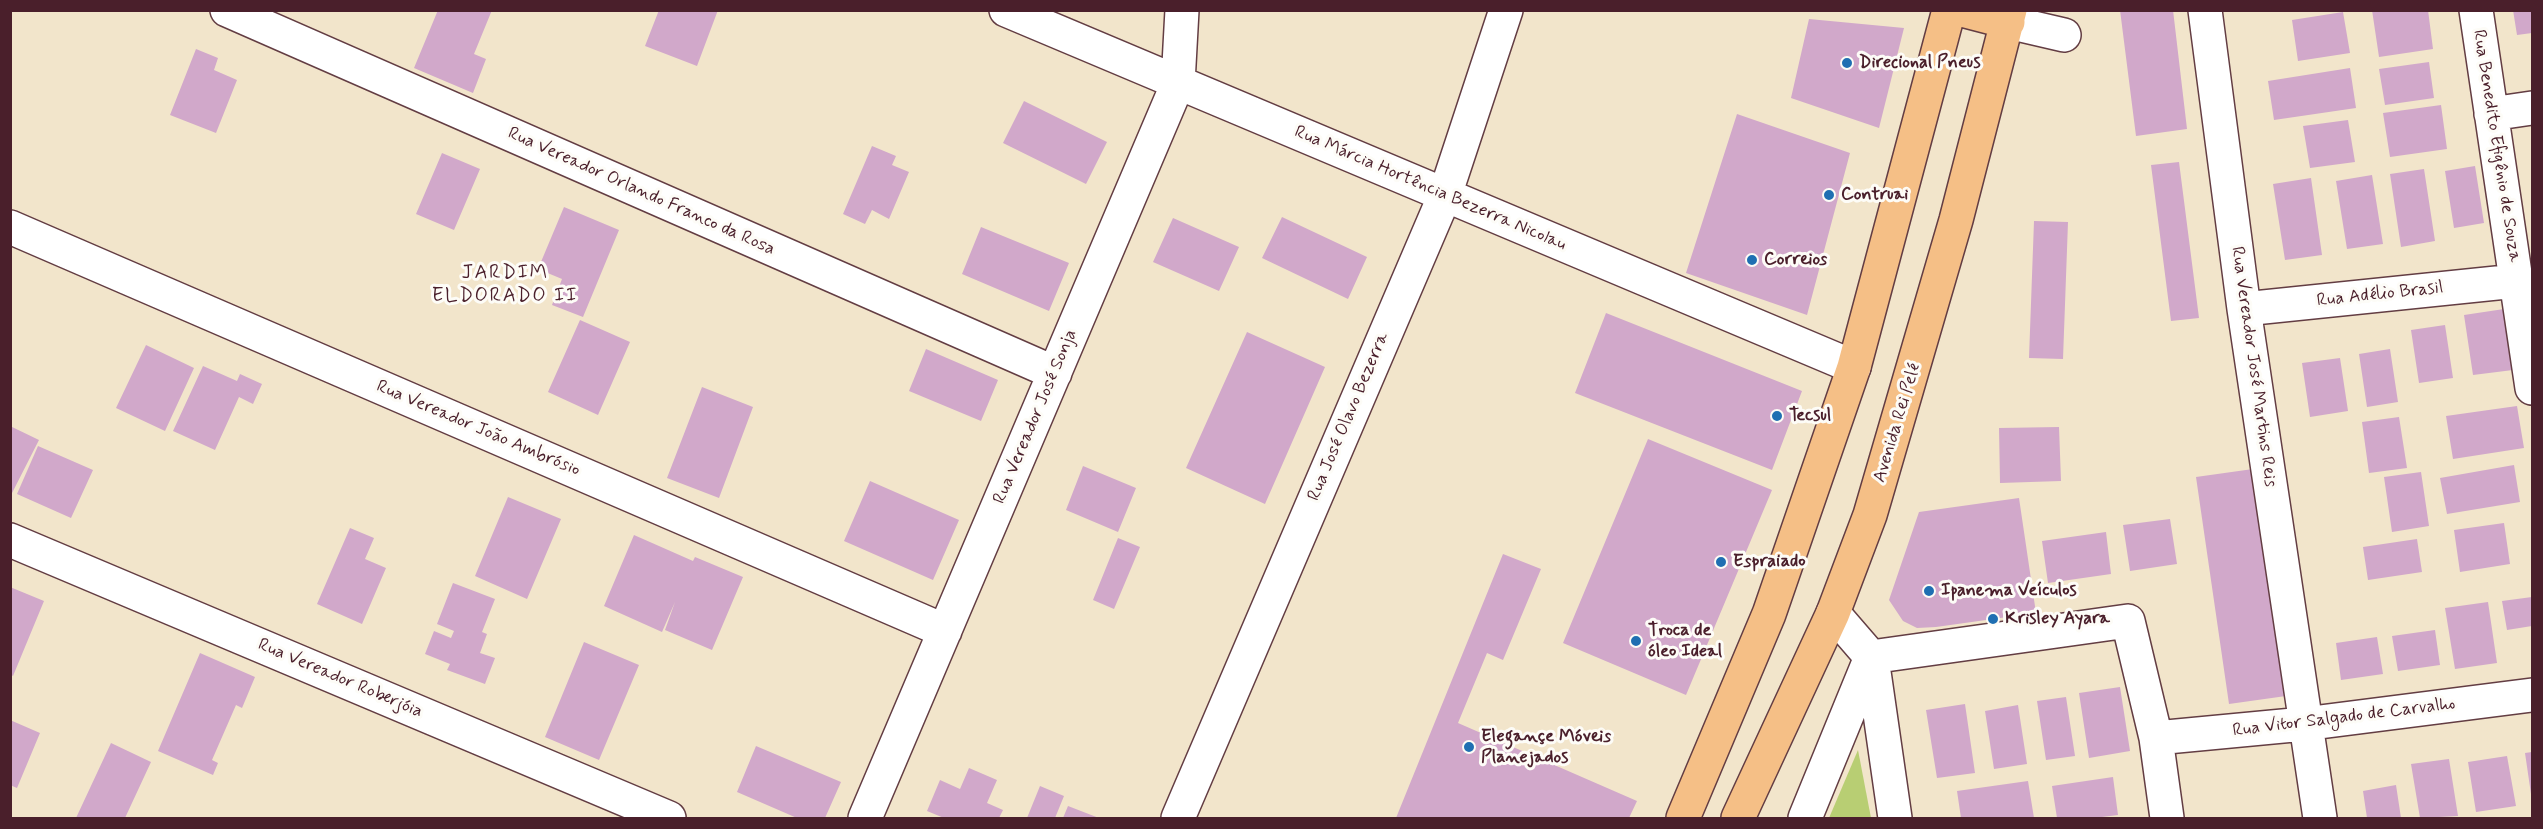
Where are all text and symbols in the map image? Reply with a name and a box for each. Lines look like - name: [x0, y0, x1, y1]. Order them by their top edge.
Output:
- street label: Rua Benedito Efigênio de Souza: [2467, 28, 2525, 264]
- place label: Direcional Pneus: [1859, 52, 1981, 74]
- marker: Direcional Pneus: [1840, 56, 1854, 70]
- street label: Rua Márcia Hortência Bezerra Nicolau: [1291, 122, 1569, 256]
- street label: Rua Vereador Orlando Franco da Rosa: [504, 123, 778, 261]
- place label: Contruai: [1841, 184, 1908, 206]
- marker: Contruai: [1822, 188, 1836, 202]
- street label: Rua Vereador José Martins Reis: [2225, 245, 2281, 489]
- place label: Correios: [1764, 249, 1827, 271]
- marker: Correios: [1745, 253, 1759, 267]
- district label: JARDIM ELDORADO II: [431, 262, 579, 309]
- street label: Rua Adélio Brasil: [2316, 278, 2444, 312]
- street label: Rua Vereador José Sonja: [989, 327, 1083, 507]
- street label: Rua José Olavo Bezerra: [1304, 330, 1394, 504]
- street label: Avenida Rei Pelé: [1870, 361, 1926, 485]
- street label: Rua Vereador João Ambrósio: [373, 376, 583, 482]
- place label: Tecsul: [1789, 405, 1831, 427]
- marker: Tecsul: [1770, 409, 1784, 423]
- place label: Espraiado: [1733, 551, 1806, 573]
- marker: Espraiado: [1714, 555, 1728, 569]
- place label: Ipanema Veículos: [1941, 580, 2077, 602]
- marker: Ipanema Veículos: [1922, 584, 1936, 598]
- place label: Krisley Ayara: [2005, 608, 2110, 630]
- marker: Krisley Ayara: [1986, 612, 2000, 626]
- place label: Troca de óleo Ideal: [1648, 620, 1722, 662]
- street label: Rua Vereador Roberjóia: [254, 634, 426, 724]
- marker: Troca de óleo Ideal: [1629, 634, 1643, 648]
- street label: Rua Vitor Salgado de Carvalho: [2231, 694, 2457, 742]
- place label: Elegançe Móveis Planejados: [1481, 726, 1611, 768]
- marker: Elegançe Móveis Planejados: [1462, 740, 1476, 754]

